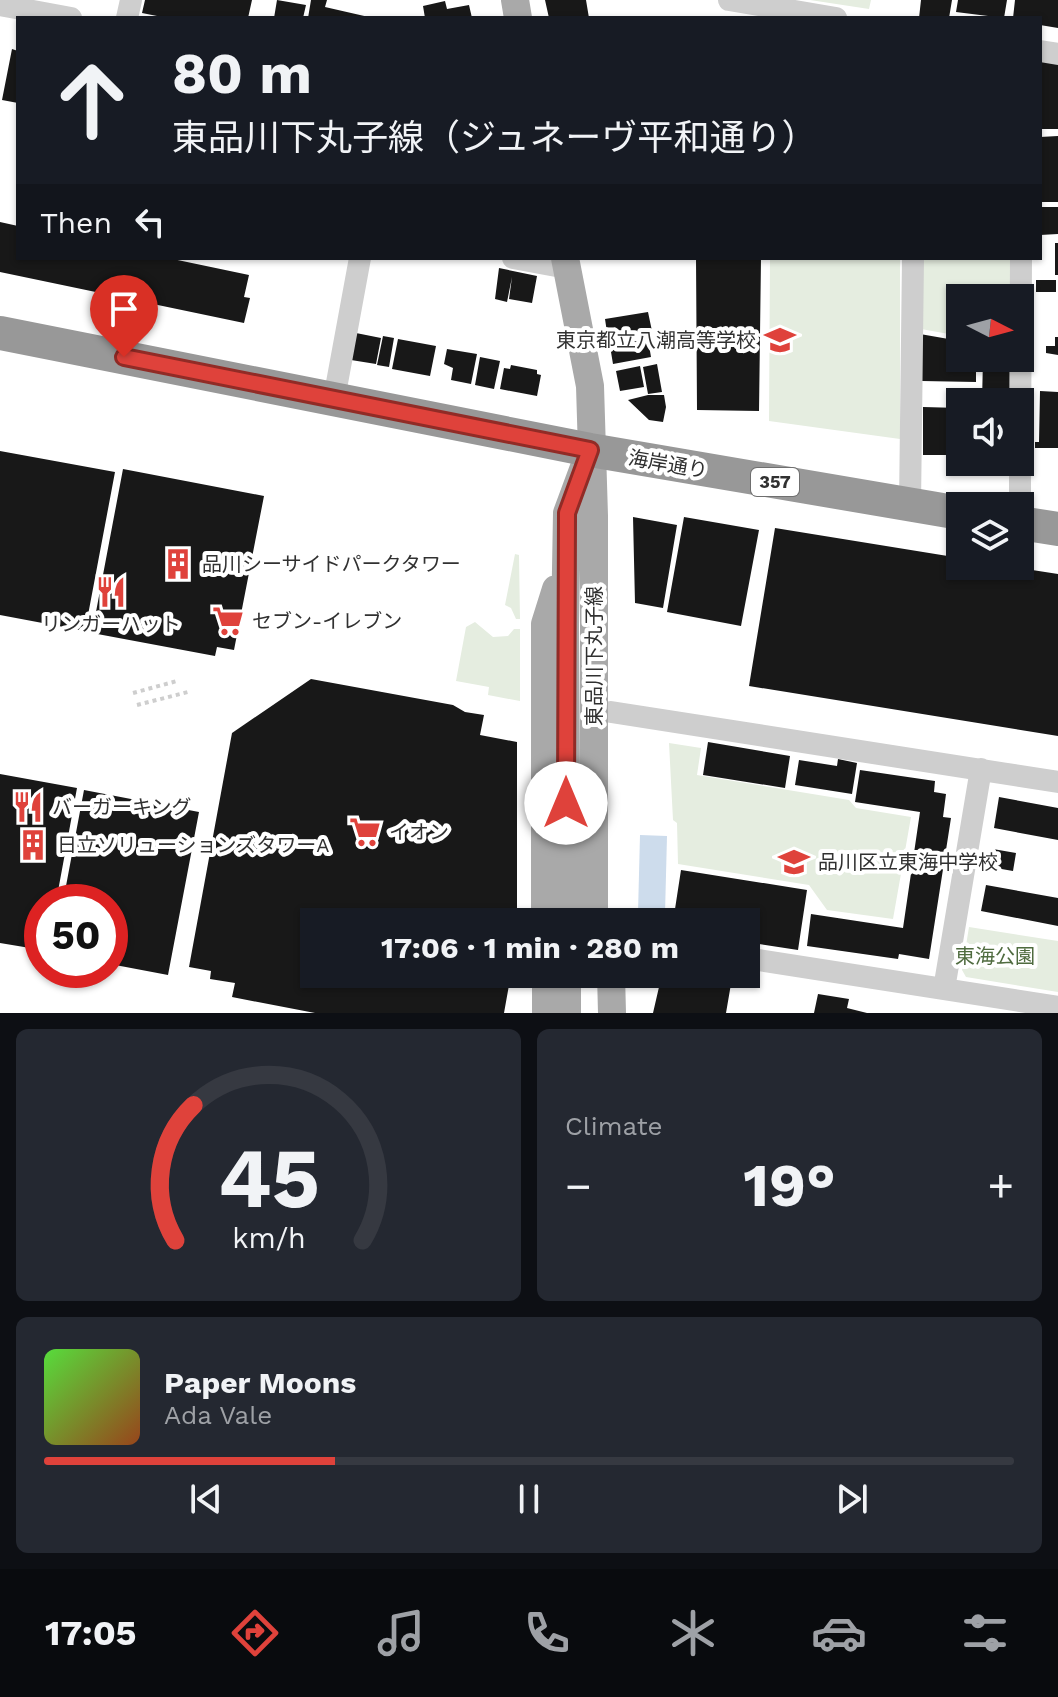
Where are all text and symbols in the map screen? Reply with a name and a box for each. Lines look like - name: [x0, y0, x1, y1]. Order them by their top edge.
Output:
- text: 80 m: [172, 41, 312, 107]
- icon: ahead: [40, 48, 144, 152]
- text: 東品川下丸子線（ジュネーヴ平和通り）: [172, 117, 817, 159]
- icon: left: [128, 200, 172, 244]
- text: Then: [40, 205, 112, 240]
- pin: [90, 275, 158, 357]
- north arrow: [946, 284, 1034, 372]
- map controls: [946, 284, 1034, 580]
- icon: arrive: [102, 287, 146, 331]
- school or university icon: 東京都立八潮高等学校: [763, 323, 797, 357]
- place label: 東京都立八潮高等学校: [556, 328, 756, 352]
- button: sound: [946, 388, 1034, 476]
- street label: 海岸通り: [627, 445, 709, 483]
- road number: 357: [751, 468, 799, 496]
- button: layers: [946, 492, 1034, 580]
- building icon: 品川シーサイドパークタワー: [161, 547, 195, 581]
- place label: 品川シーサイドパークタワー: [202, 552, 461, 576]
- restaurant icon: リンガーハット: [94, 575, 128, 609]
- street label: 東品川下丸子線: [582, 586, 606, 726]
- supermarket icon: セブン-イレブン: [211, 604, 245, 638]
- place label: セブン-イレブン: [252, 609, 402, 633]
- place label: リンガーハット: [41, 612, 181, 636]
- position arrow: [524, 761, 608, 845]
- restaurant icon: バーガーキング: [11, 790, 45, 824]
- place label: バーガーキング: [52, 795, 191, 819]
- supermarket icon: イオン: [348, 815, 382, 849]
- place label: イオン: [389, 820, 449, 844]
- building icon: 日立ソリューションズタワーA: [16, 828, 50, 862]
- place label: 日立ソリューションズタワーA: [57, 833, 329, 857]
- school or university icon: 品川区立東海中学校: [777, 845, 811, 879]
- place label: 品川区立東海中学校: [818, 850, 998, 874]
- speed limit sign: 50: [24, 884, 128, 988]
- text: 17:06 · 1 min · 280 m: [381, 930, 679, 965]
- park label: 東海公園: [955, 944, 1035, 968]
- text: Climate: [565, 1111, 663, 1141]
- text: 45: [217, 1130, 320, 1227]
- text: 19°: [743, 1150, 836, 1221]
- text: −: [565, 1160, 592, 1212]
- text: +: [987, 1160, 1014, 1212]
- text: km/h: [232, 1221, 305, 1255]
- text: Paper Moons: [164, 1365, 356, 1400]
- text: Ada Vale: [164, 1400, 272, 1430]
- icon: previous: [184, 1477, 228, 1521]
- icon: pause: [507, 1477, 551, 1521]
- icon: next: [830, 1477, 874, 1521]
- icon: directions: [227, 1605, 283, 1661]
- icon: music: [373, 1605, 429, 1661]
- icon: phone: [519, 1605, 575, 1661]
- icon: climate: [665, 1605, 721, 1661]
- icon: car: [811, 1605, 867, 1661]
- icon: filters: [957, 1605, 1013, 1661]
- text: 17:05: [45, 1612, 137, 1654]

